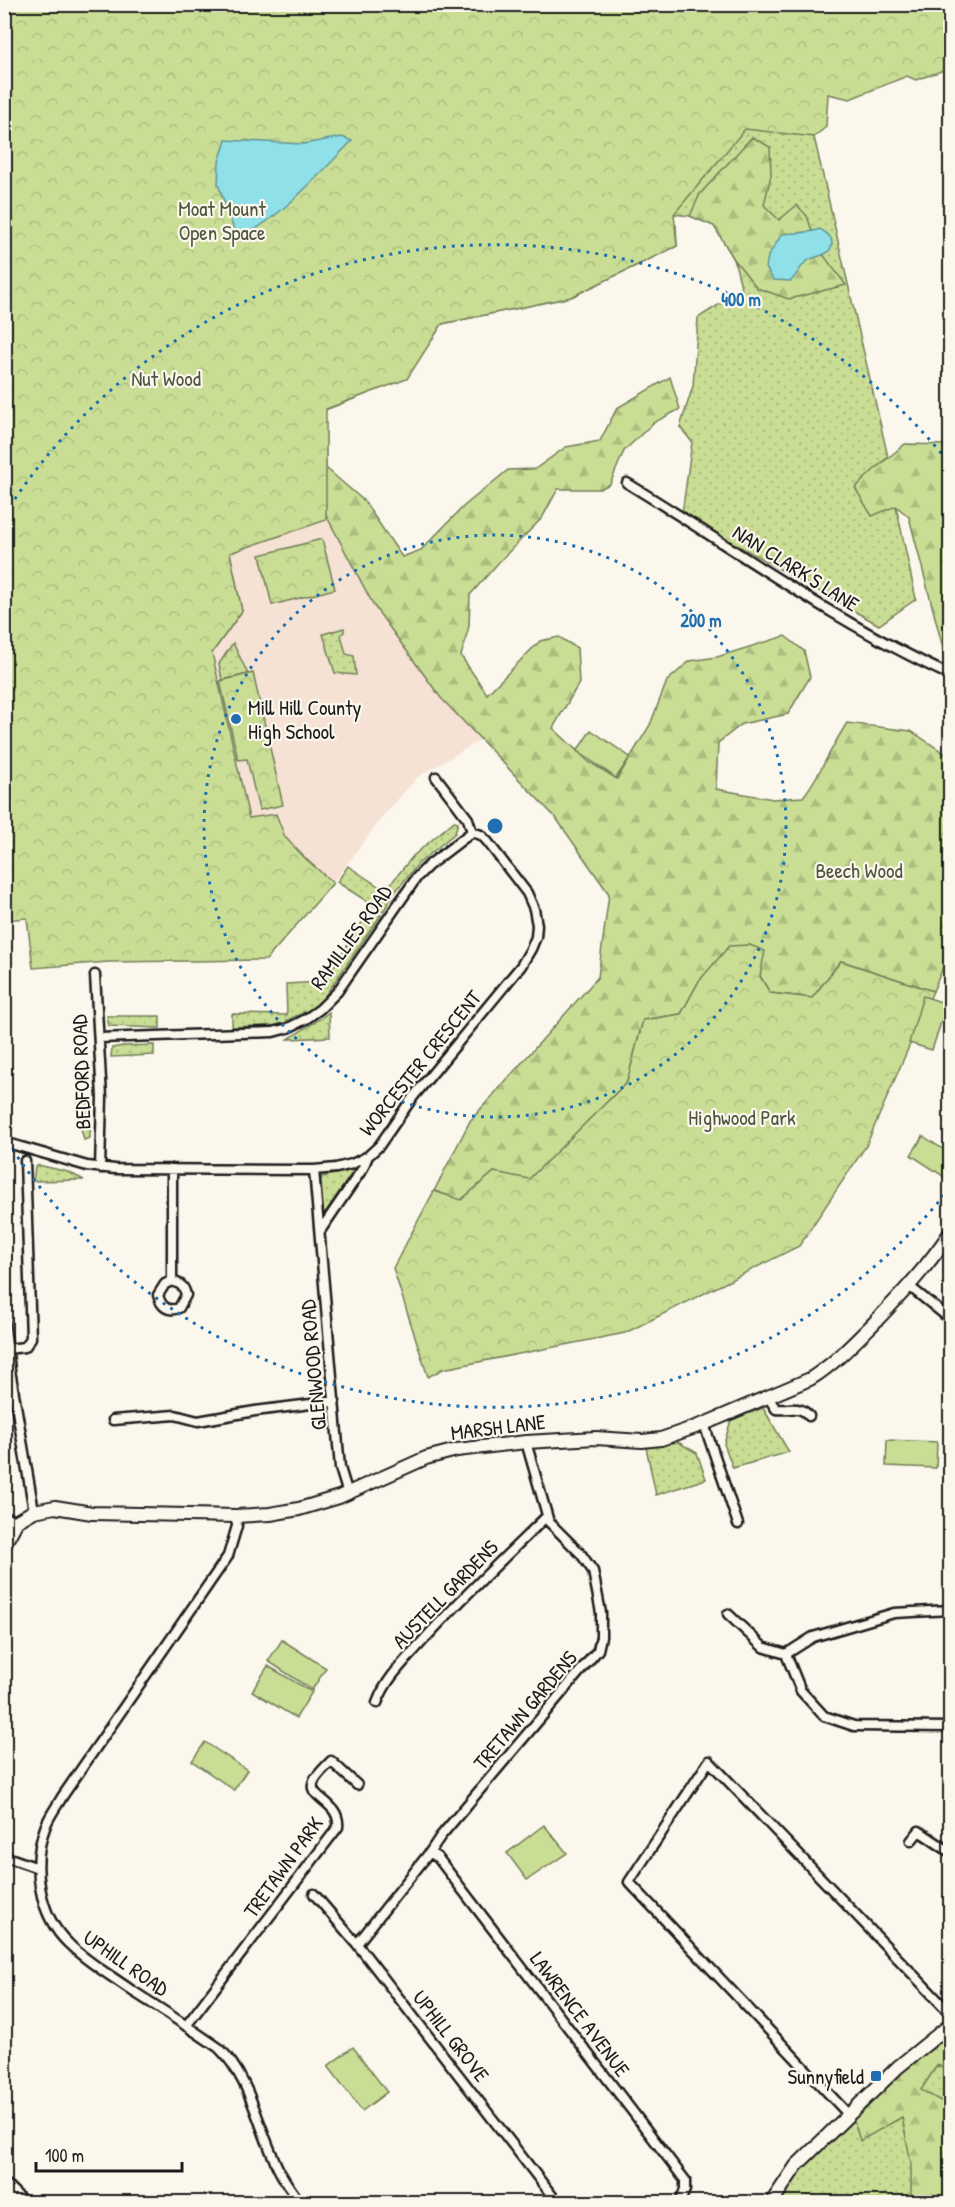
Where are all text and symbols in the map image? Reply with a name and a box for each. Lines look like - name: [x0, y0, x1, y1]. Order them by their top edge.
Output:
- park label: Moat Mount Open Space: [178, 194, 266, 247]
- text: 400 m: [721, 287, 761, 312]
- park label: Nut Wood: [131, 364, 201, 393]
- street label: NAN CLARK'S LANE: [727, 518, 865, 618]
- text: 200 m: [681, 608, 721, 633]
- place label: Mill Hill County High School: [248, 693, 362, 746]
- marker: Mill Hill County High School: [229, 712, 243, 726]
- centre of rings: [485, 816, 505, 836]
- park label: Beech Wood: [815, 856, 903, 885]
- street label: RAMILLIES ROAD: [303, 879, 399, 995]
- street label: WORCESTER CRESCENT: [352, 983, 489, 1142]
- street label: BEDFORD ROAD: [64, 1014, 98, 1130]
- park label: Highwood Park: [688, 1103, 796, 1132]
- street label: GLENWOOD ROAD: [293, 1299, 333, 1431]
- street label: MARSH LANE: [449, 1407, 547, 1447]
- street label: AUSTELL GARDENS: [386, 1533, 505, 1655]
- street label: TRETAWN GARDENS: [466, 1644, 584, 1776]
- street label: TRETAWN PARK: [236, 1811, 330, 1923]
- street label: UPHILL ROAD: [77, 1923, 175, 2003]
- street label: LAWRENCE AVENUE: [523, 1945, 637, 2083]
- street label: UPHILL GROVE: [406, 1984, 496, 2088]
- place label: Sunnyfield: [788, 2062, 864, 2091]
- marker: Sunnyfield: [869, 2069, 883, 2083]
- scale bar: [36, 2135, 182, 2173]
- text: 100 m: [45, 2143, 84, 2168]

